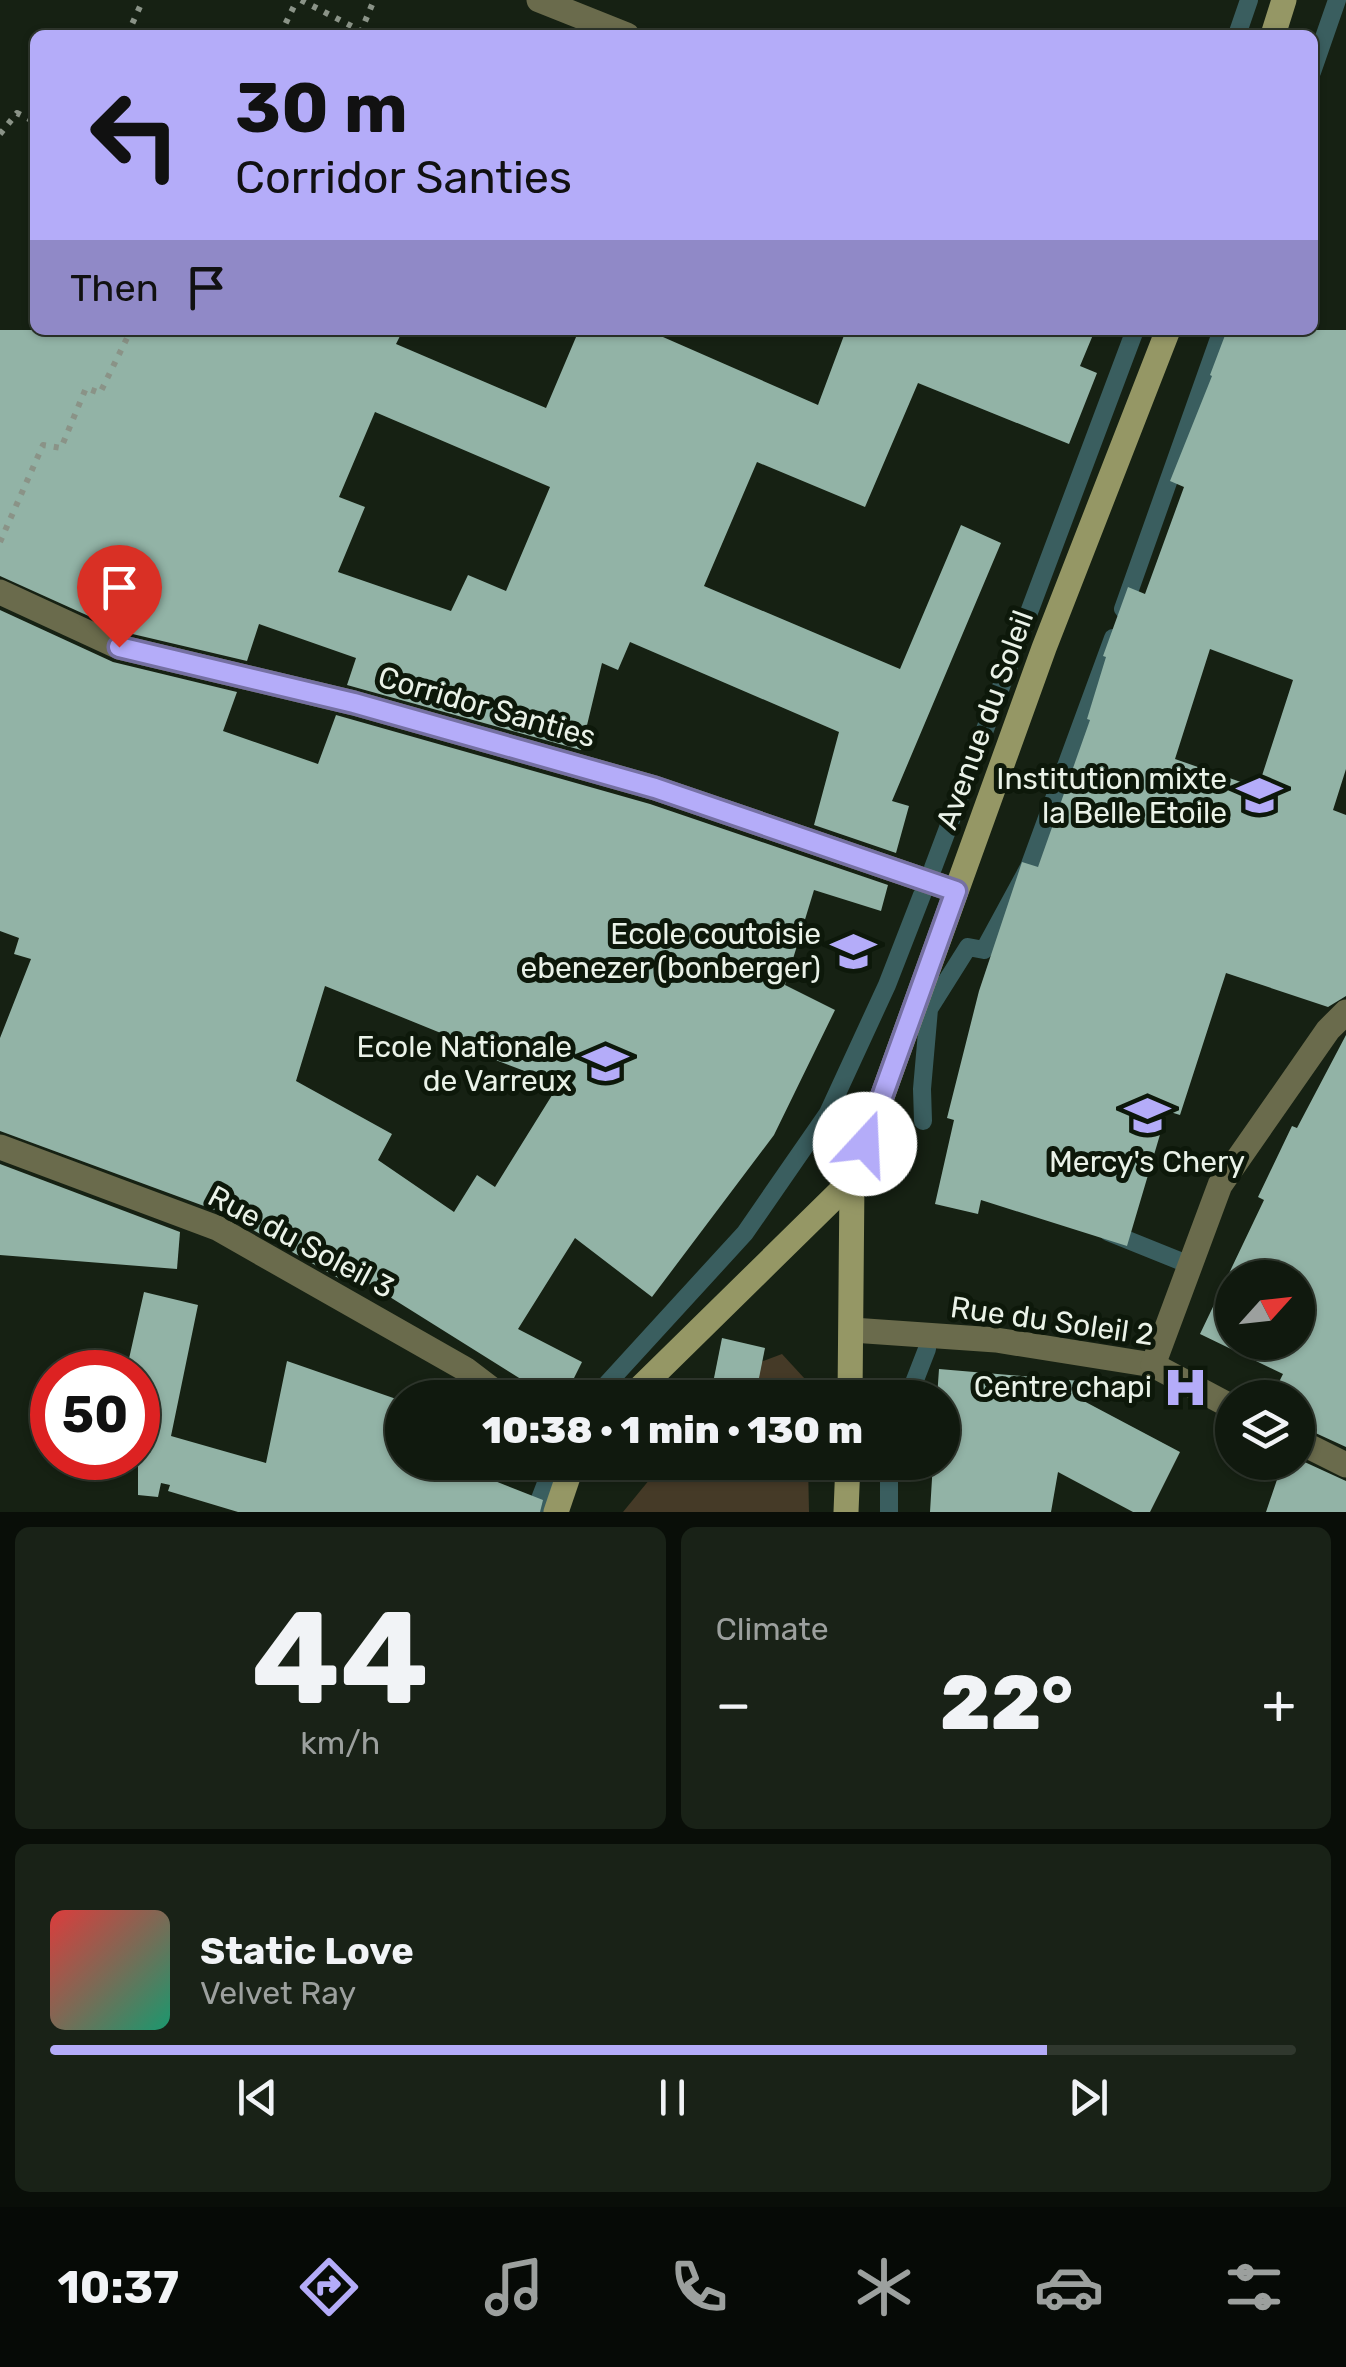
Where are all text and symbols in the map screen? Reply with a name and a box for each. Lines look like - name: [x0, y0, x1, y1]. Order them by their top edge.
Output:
- text: 30 m: [235, 67, 408, 150]
- icon: left: [70, 70, 200, 200]
- text: Corridor Santies: [235, 151, 572, 204]
- icon: arrive: [179, 260, 234, 315]
- text: Then: [70, 265, 159, 311]
- pin: [77, 545, 162, 648]
- icon: arrive: [92, 560, 147, 615]
- street label: Avenue du Soleil: [929, 606, 1041, 834]
- street label: Corridor Santies: [374, 659, 600, 755]
- place label: Institution mixte la Belle Etoile: [996, 761, 1227, 831]
- school or university icon: Institution mixte la Belle Etoile: [1236, 772, 1284, 820]
- place label: Ecole coutoisie ebenezer (bonberger): [520, 916, 821, 986]
- school or university icon: Ecole coutoisie ebenezer (bonberger): [830, 927, 878, 975]
- place label: Ecole Nationale de Varreux: [356, 1029, 572, 1099]
- school or university icon: Ecole Nationale de Varreux: [581, 1040, 629, 1088]
- school or university icon: Mercy's Chery: [1123, 1091, 1171, 1139]
- position arrow: [813, 1092, 917, 1196]
- place label: Mercy's Chery: [1049, 1144, 1245, 1180]
- street label: Rue du Soleil 3: [202, 1178, 400, 1306]
- north arrow: [1215, 1260, 1315, 1360]
- map controls: [1215, 1260, 1315, 1480]
- street label: Rue du Soleil 2: [948, 1289, 1156, 1353]
- speed limit sign: 50: [30, 1350, 160, 1480]
- hospital icon: Centre chapi: [1161, 1363, 1209, 1411]
- place label: Centre chapi: [974, 1369, 1152, 1405]
- button: layers: [1215, 1380, 1315, 1480]
- text: 10:38 · 1 min · 130 m: [482, 1407, 863, 1453]
- text: 44: [251, 1581, 429, 1736]
- text: Climate: [716, 1610, 829, 1648]
- text: 22°: [940, 1659, 1073, 1748]
- text: −: [716, 1672, 751, 1737]
- text: +: [1262, 1672, 1296, 1737]
- text: km/h: [300, 1724, 380, 1762]
- text: Static Love: [200, 1928, 414, 1974]
- text: Velvet Ray: [200, 1974, 356, 2012]
- icon: previous: [230, 2070, 285, 2125]
- icon: pause: [645, 2070, 700, 2125]
- icon: next: [1061, 2070, 1116, 2125]
- icon: directions: [294, 2252, 364, 2322]
- icon: music: [479, 2252, 549, 2322]
- icon: phone: [664, 2252, 734, 2322]
- icon: climate: [849, 2252, 919, 2322]
- icon: car: [1034, 2252, 1104, 2322]
- icon: filters: [1219, 2252, 1289, 2322]
- text: 10:37: [57, 2261, 179, 2314]

